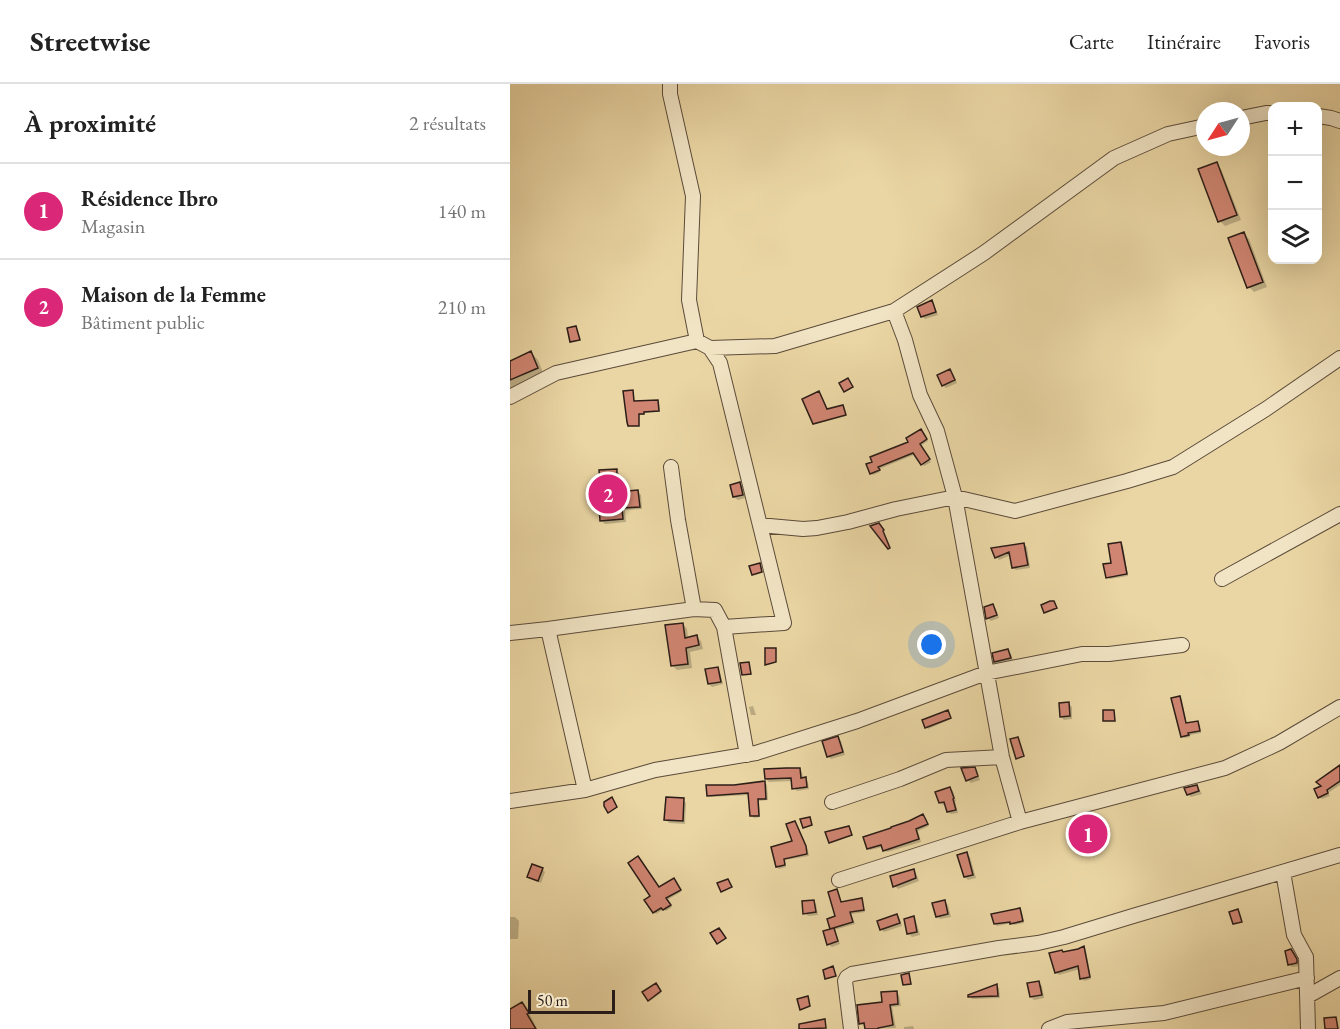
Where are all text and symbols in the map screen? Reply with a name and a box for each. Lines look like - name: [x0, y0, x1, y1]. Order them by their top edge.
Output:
- text: Streetwise: [30, 23, 150, 59]
- text: Carte: [1069, 28, 1114, 55]
- text: Itinéraire: [1147, 28, 1221, 55]
- text: Favoris: [1254, 28, 1310, 55]
- north arrow: [1196, 102, 1250, 156]
- map controls: [1268, 102, 1322, 264]
- button: +: [1268, 102, 1322, 156]
- text: À proximité: [24, 106, 156, 140]
- text: 2 résultats: [409, 110, 486, 136]
- button: −: [1268, 156, 1322, 210]
- text: Résidence Ibro: [81, 184, 218, 213]
- text: 1: [38, 198, 49, 224]
- text: 140 m: [438, 198, 486, 224]
- button: layers: [1268, 210, 1322, 264]
- text: Magasin: [81, 213, 145, 239]
- text: Maison de la Femme: [81, 280, 266, 309]
- text: 2: [38, 294, 49, 320]
- text: 210 m: [438, 294, 486, 320]
- text: Bâtiment public: [81, 309, 205, 335]
- pin: 2: [588, 472, 628, 516]
- your location: [917, 630, 946, 659]
- pin: 1: [1068, 812, 1108, 856]
- scale bar: [528, 987, 615, 1014]
- text: 50 m: [537, 990, 568, 1011]

